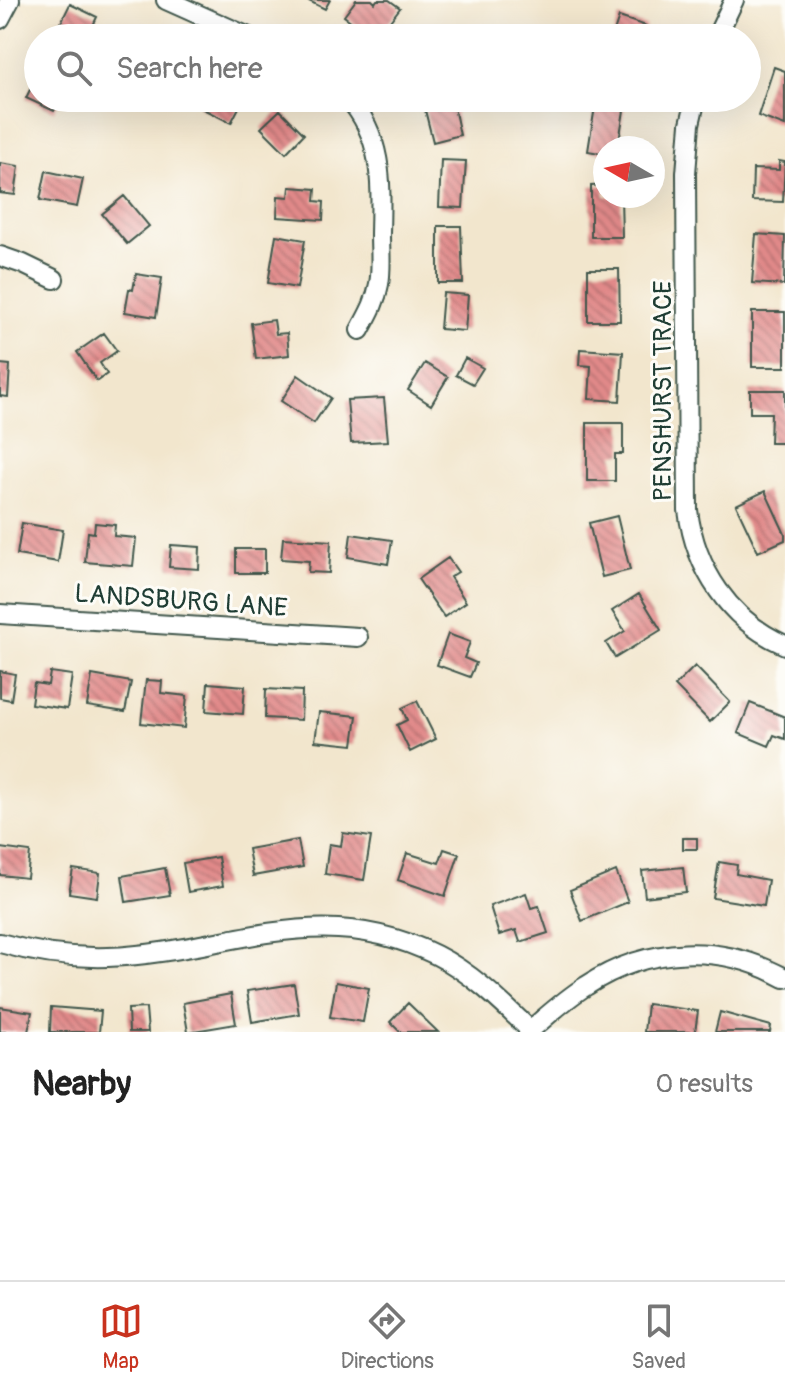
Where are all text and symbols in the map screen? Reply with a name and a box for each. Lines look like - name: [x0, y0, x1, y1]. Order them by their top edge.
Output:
- search box: [24, 24, 761, 112]
- icon: search: [52, 46, 96, 90]
- text: Search here: [116, 50, 263, 87]
- north arrow: [593, 136, 665, 208]
- street label: PENSHURST TRACE: [647, 280, 679, 502]
- street label: LANDSBURG LANE: [74, 578, 288, 624]
- text: Nearby: [32, 1063, 131, 1106]
- text: 0 results: [656, 1068, 753, 1100]
- tab: Map: [99, 1299, 143, 1375]
- tab: Directions: [341, 1299, 434, 1375]
- tab: Saved: [632, 1299, 686, 1375]

